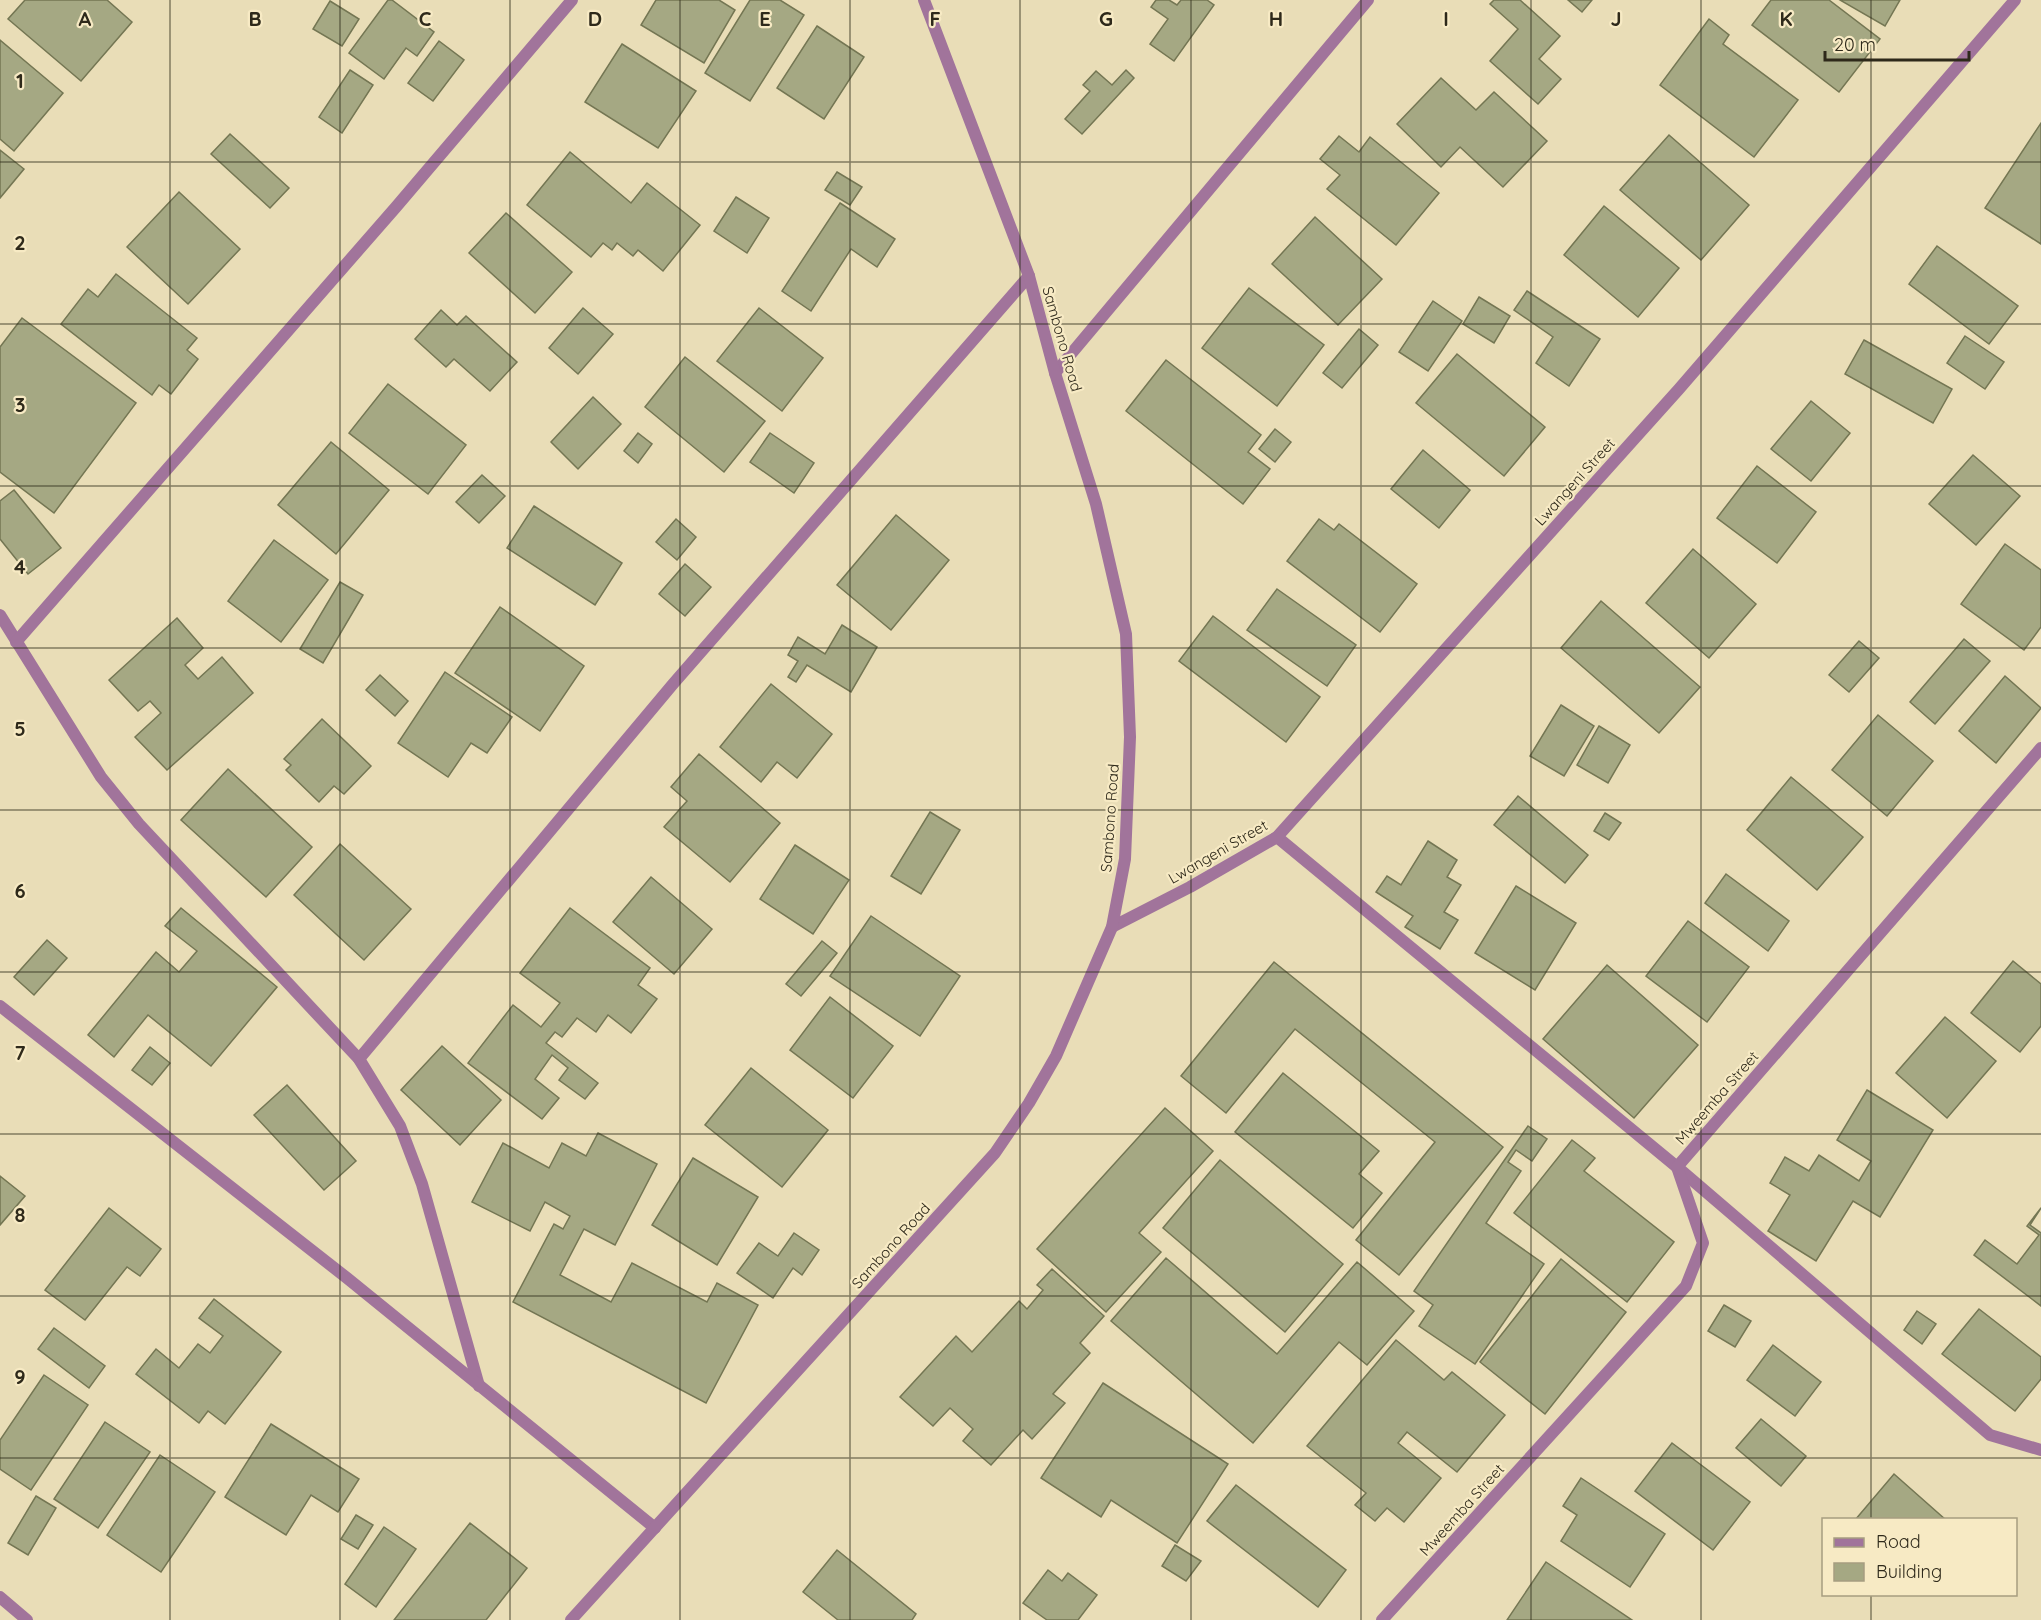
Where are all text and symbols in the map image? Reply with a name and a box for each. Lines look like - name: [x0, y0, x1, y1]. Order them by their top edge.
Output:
- text: A: [79, 6, 92, 31]
- text: B: [248, 6, 262, 31]
- text: C: [419, 6, 432, 31]
- text: D: [588, 6, 602, 31]
- text: E: [759, 6, 771, 31]
- text: F: [929, 6, 941, 31]
- text: G: [1099, 6, 1113, 31]
- text: H: [1269, 6, 1283, 31]
- text: I: [1443, 6, 1449, 31]
- text: J: [1610, 6, 1622, 31]
- text: K: [1779, 6, 1793, 31]
- scale bar: [1825, 24, 1969, 62]
- text: 20 m: [1834, 33, 1876, 56]
- text: 1: [16, 68, 24, 93]
- text: 2: [14, 230, 26, 255]
- street label: Sambono Road: [1038, 284, 1087, 394]
- text: 3: [15, 392, 25, 417]
- street label: Lwangeni Street: [1530, 434, 1619, 529]
- text: 4: [14, 554, 26, 579]
- text: 5: [14, 716, 26, 741]
- street label: Sambono Road: [1096, 763, 1123, 873]
- street label: Lwangeni Street: [1165, 815, 1271, 888]
- text: 6: [14, 878, 26, 903]
- text: 7: [15, 1040, 26, 1065]
- street label: Mweemba Street: [1671, 1047, 1762, 1148]
- street label: Sambono Road: [847, 1199, 934, 1292]
- text: 8: [15, 1202, 26, 1227]
- text: 9: [14, 1364, 26, 1389]
- street label: Mweemba Street: [1415, 1460, 1508, 1560]
- legend: [1822, 1518, 2017, 1596]
- text: Road: [1876, 1530, 1921, 1553]
- text: Building: [1876, 1560, 1942, 1583]

